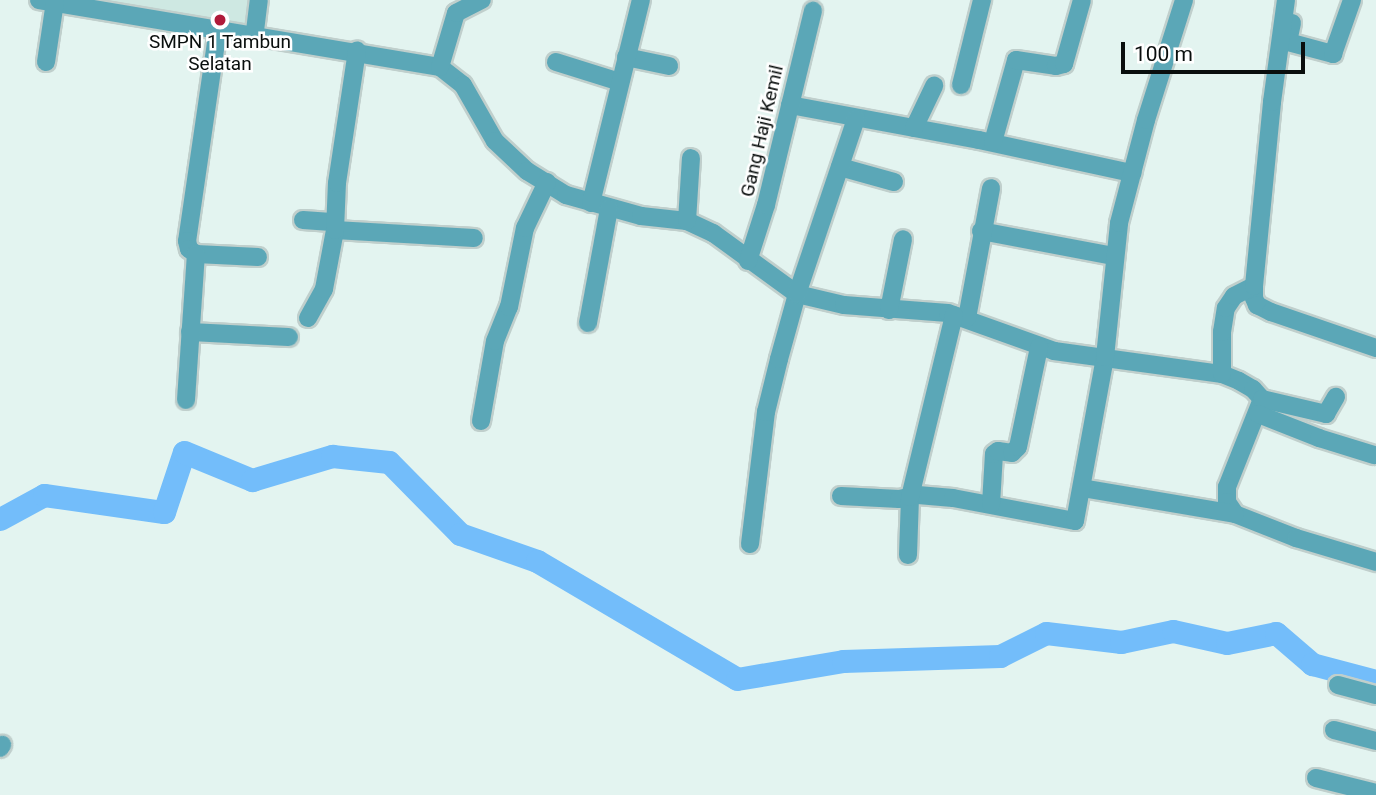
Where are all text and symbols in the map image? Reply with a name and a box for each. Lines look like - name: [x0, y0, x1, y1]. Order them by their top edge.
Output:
- marker: SMPN 1 Tambun Selatan: [212, 12, 228, 28]
- scale bar: [1124, 28, 1308, 72]
- place label: SMPN 1 Tambun Selatan: [149, 31, 291, 75]
- text: 100 m: [1134, 42, 1193, 66]
- street label: Gang Haji Kemil: [736, 63, 788, 199]

